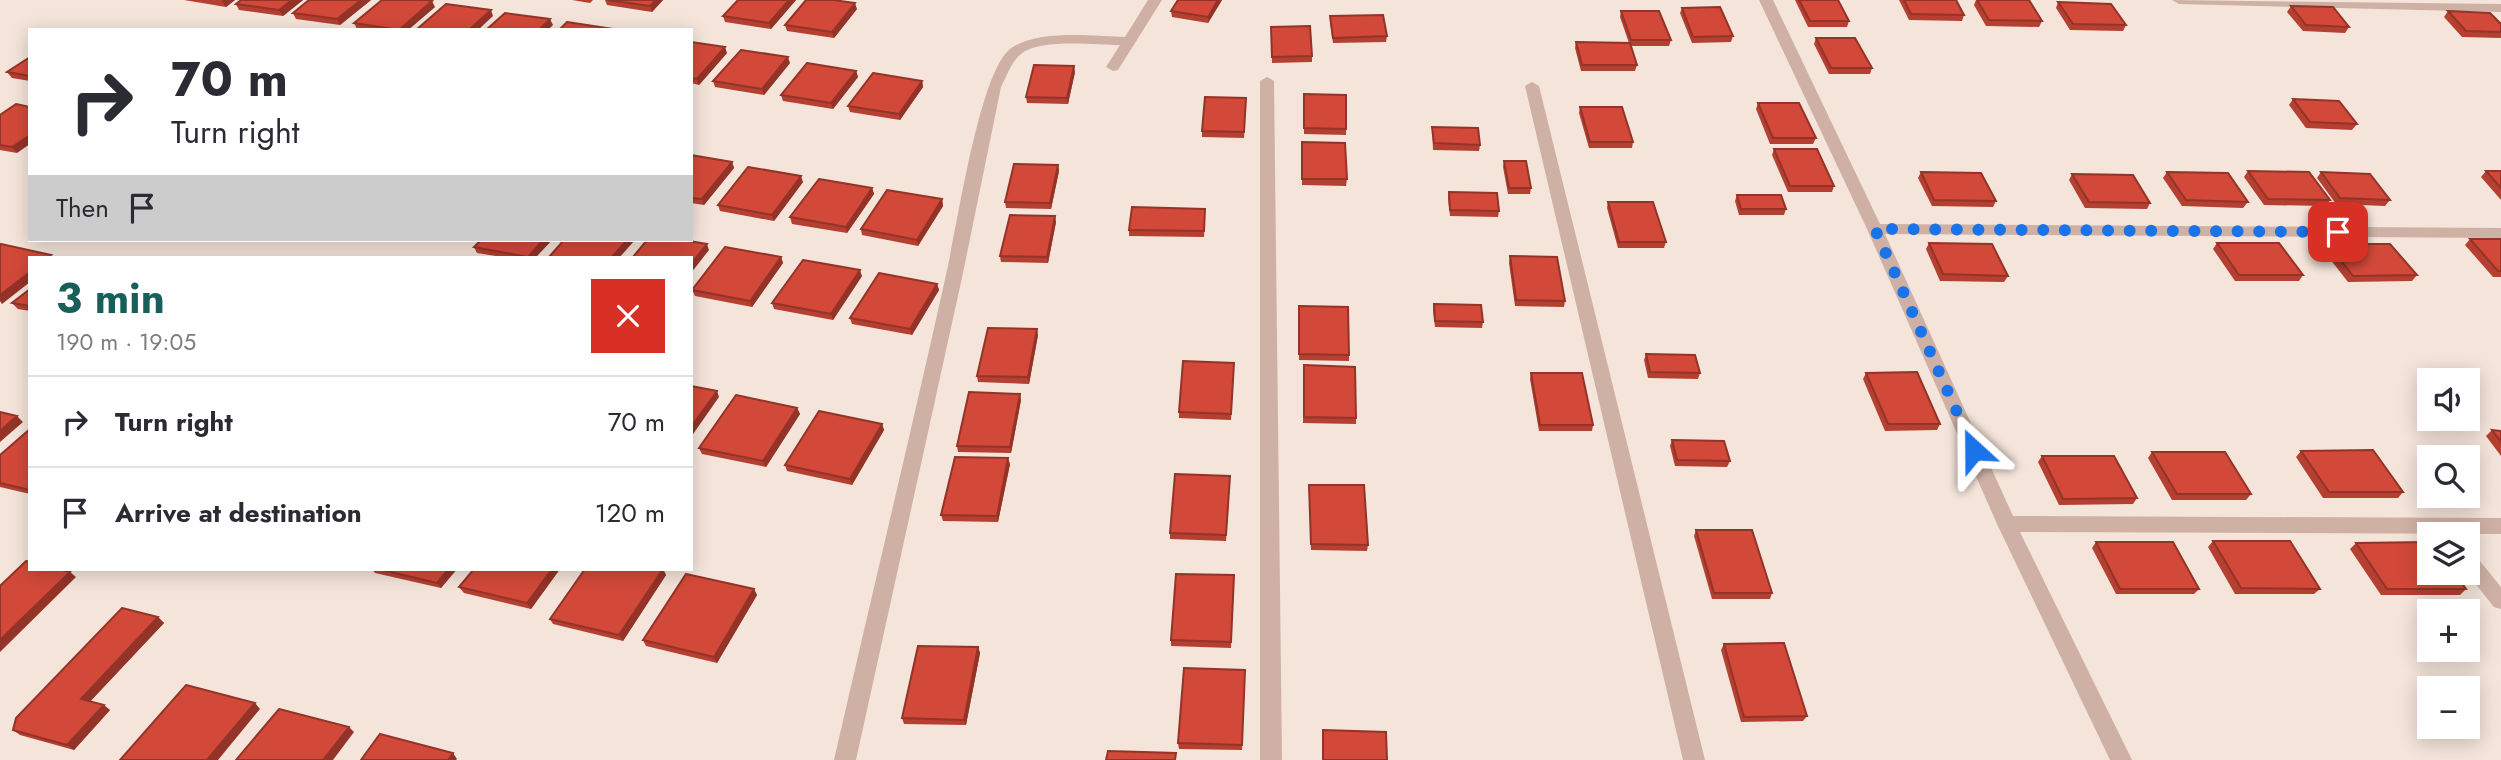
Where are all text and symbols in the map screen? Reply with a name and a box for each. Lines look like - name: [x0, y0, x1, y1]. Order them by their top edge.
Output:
- text: 70 m: [171, 44, 288, 114]
- icon: right: [56, 56, 147, 147]
- text: Turn right: [171, 109, 300, 155]
- text: Then: [56, 189, 109, 227]
- icon: arrive: [123, 189, 161, 227]
- pin: [2308, 202, 2368, 262]
- icon: arrive: [2319, 213, 2357, 251]
- text: 3 min: [56, 268, 165, 329]
- button: close: [591, 279, 665, 353]
- text: 190 m · 19:05: [56, 325, 196, 359]
- map controls: [2417, 368, 2480, 739]
- button: sound: [2417, 368, 2480, 431]
- icon: right: [56, 403, 94, 441]
- text: Turn right: [115, 403, 233, 441]
- text: 70 m: [608, 403, 665, 441]
- position arrow: [1937, 413, 2011, 487]
- button: search: [2417, 445, 2480, 508]
- icon: arrive: [56, 494, 94, 532]
- text: Arrive at destination: [115, 494, 362, 532]
- text: 120 m: [595, 494, 665, 532]
- button: layers: [2417, 522, 2480, 585]
- button: +: [2417, 599, 2480, 662]
- button: −: [2417, 676, 2480, 739]

